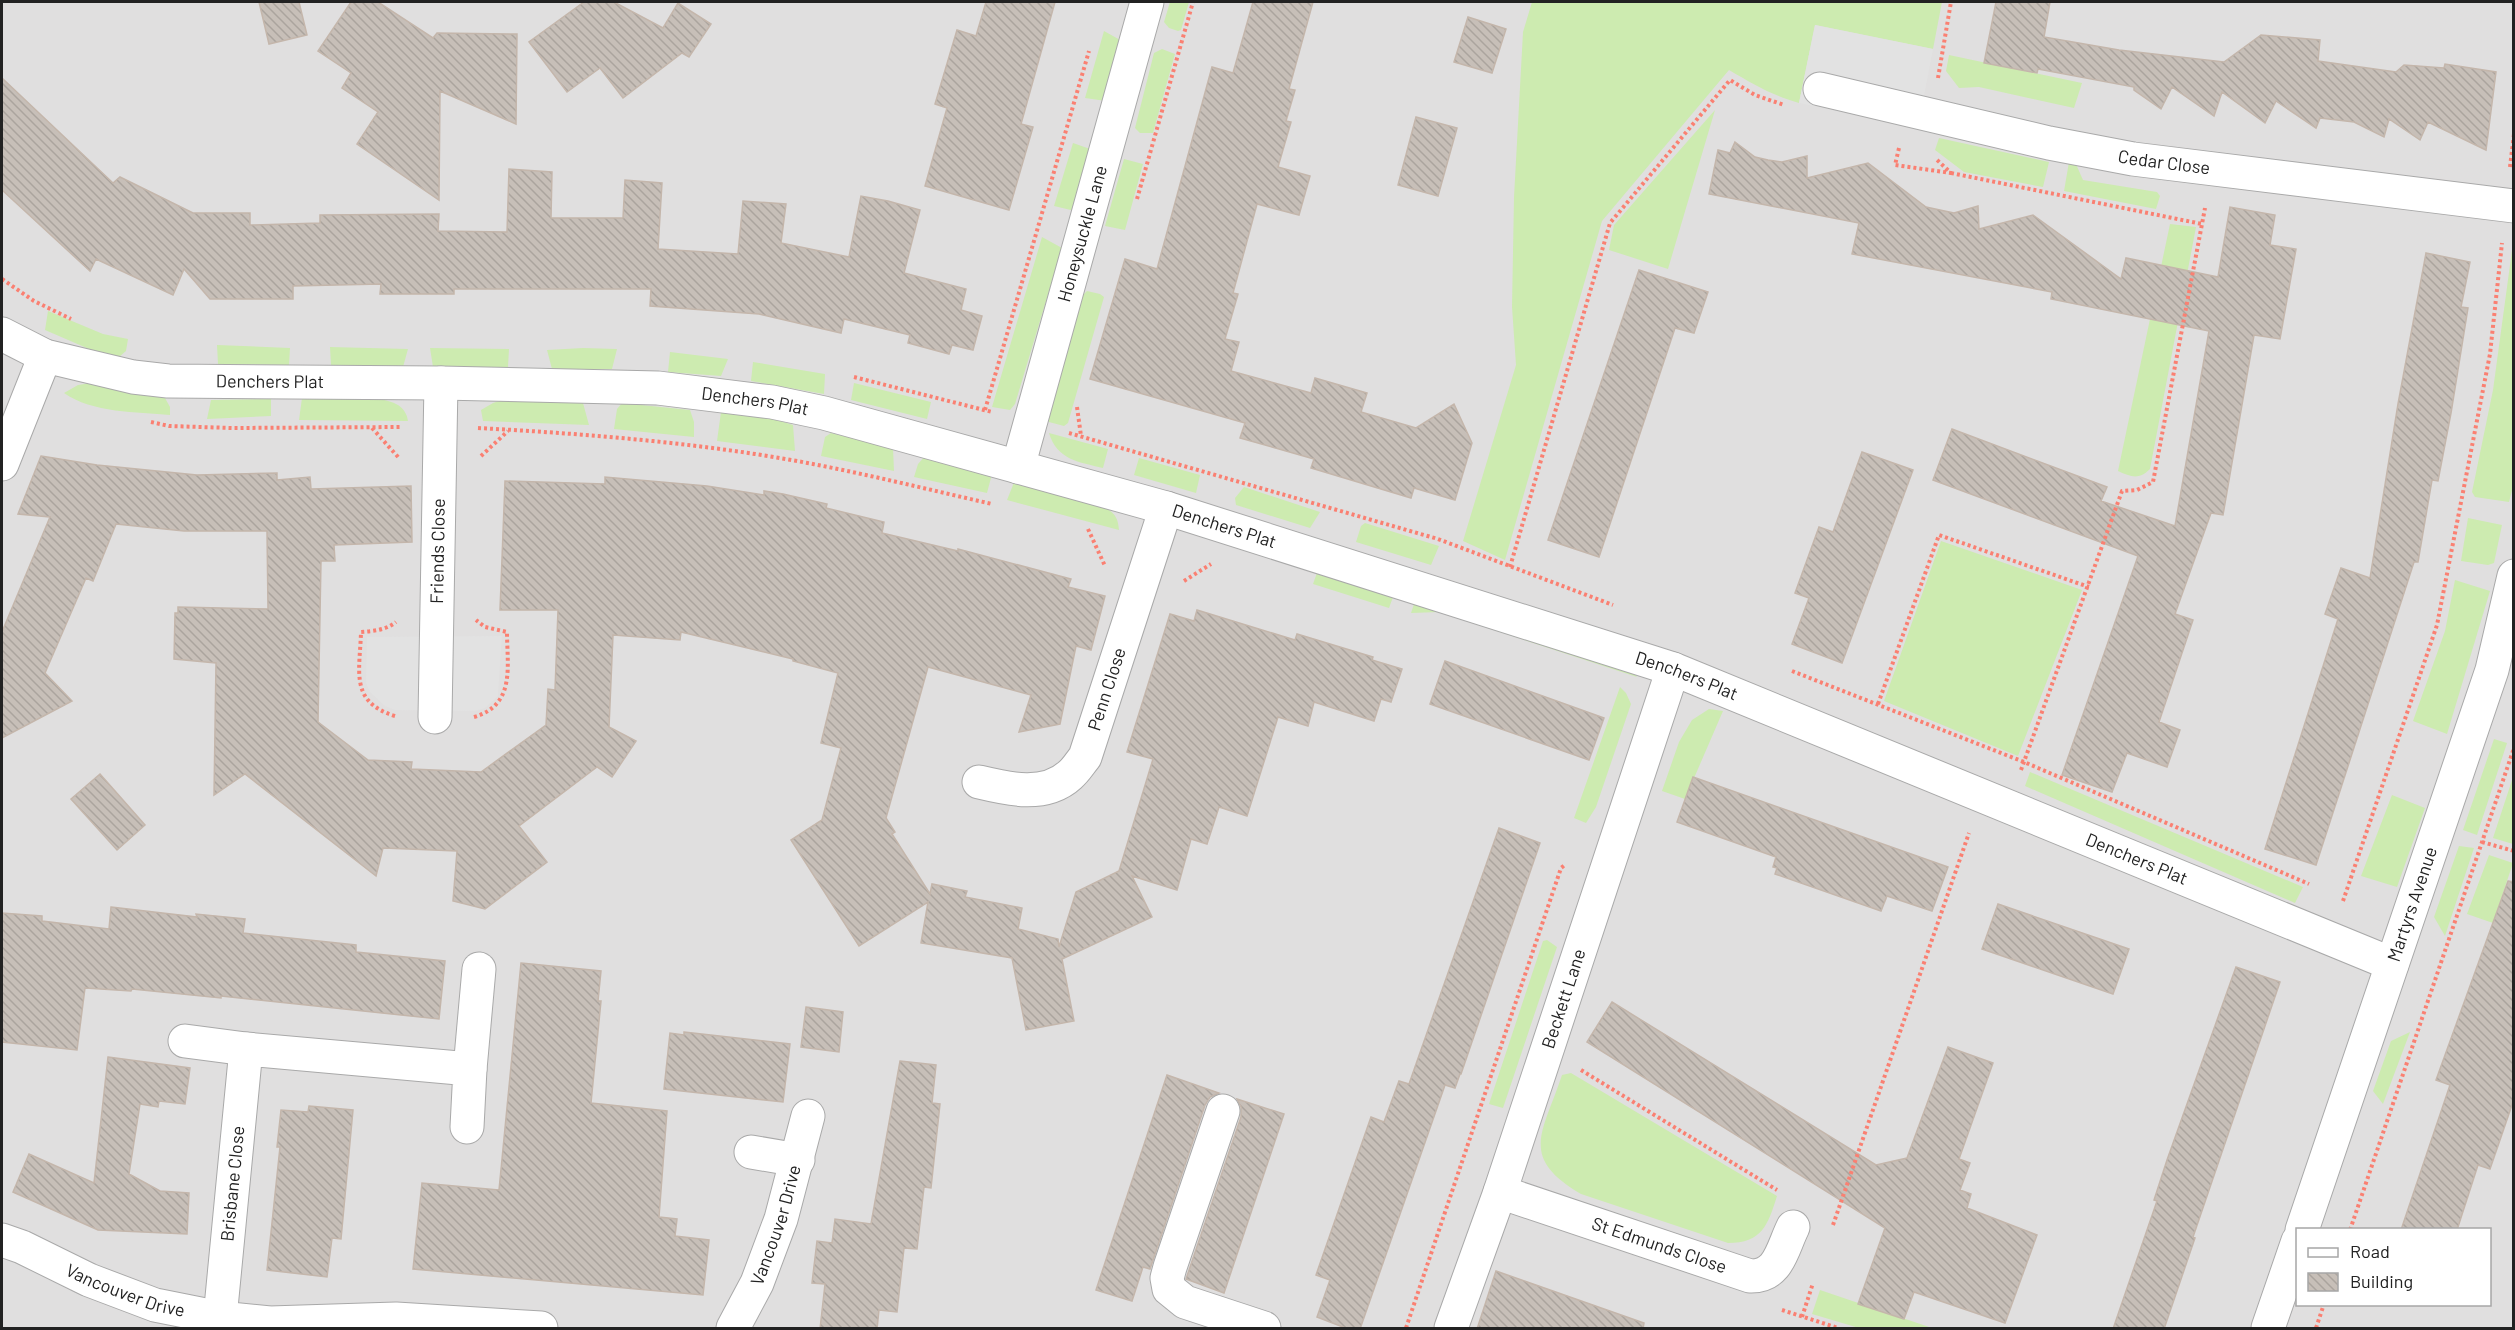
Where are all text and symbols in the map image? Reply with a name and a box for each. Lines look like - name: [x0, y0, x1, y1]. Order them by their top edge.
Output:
- street label: Cedar Close: [2116, 144, 2212, 178]
- street label: Honeysuckle Lane: [1052, 163, 1111, 304]
- street label: Denchers Plat: [216, 369, 324, 392]
- street label: Denchers Plat: [700, 381, 811, 419]
- street label: Friends Close: [425, 498, 449, 604]
- street label: Denchers Plat: [1170, 499, 1279, 552]
- street label: Penn Close: [1082, 645, 1130, 733]
- street label: Denchers Plat: [1633, 646, 1741, 704]
- street label: Denchers Plat: [2083, 828, 2191, 889]
- street label: Martyrs Avenue: [2382, 844, 2441, 964]
- street label: Beckett Lane: [1536, 946, 1590, 1051]
- street label: Brisbane Close: [215, 1125, 249, 1242]
- street label: Vancouver Drive: [745, 1162, 805, 1288]
- street label: St Edmunds Close: [1589, 1212, 1730, 1277]
- legend: [2296, 1228, 2491, 1306]
- text: Road: [2350, 1240, 2390, 1262]
- street label: Vancouver Drive: [62, 1258, 187, 1321]
- text: Building: [2350, 1270, 2413, 1292]

